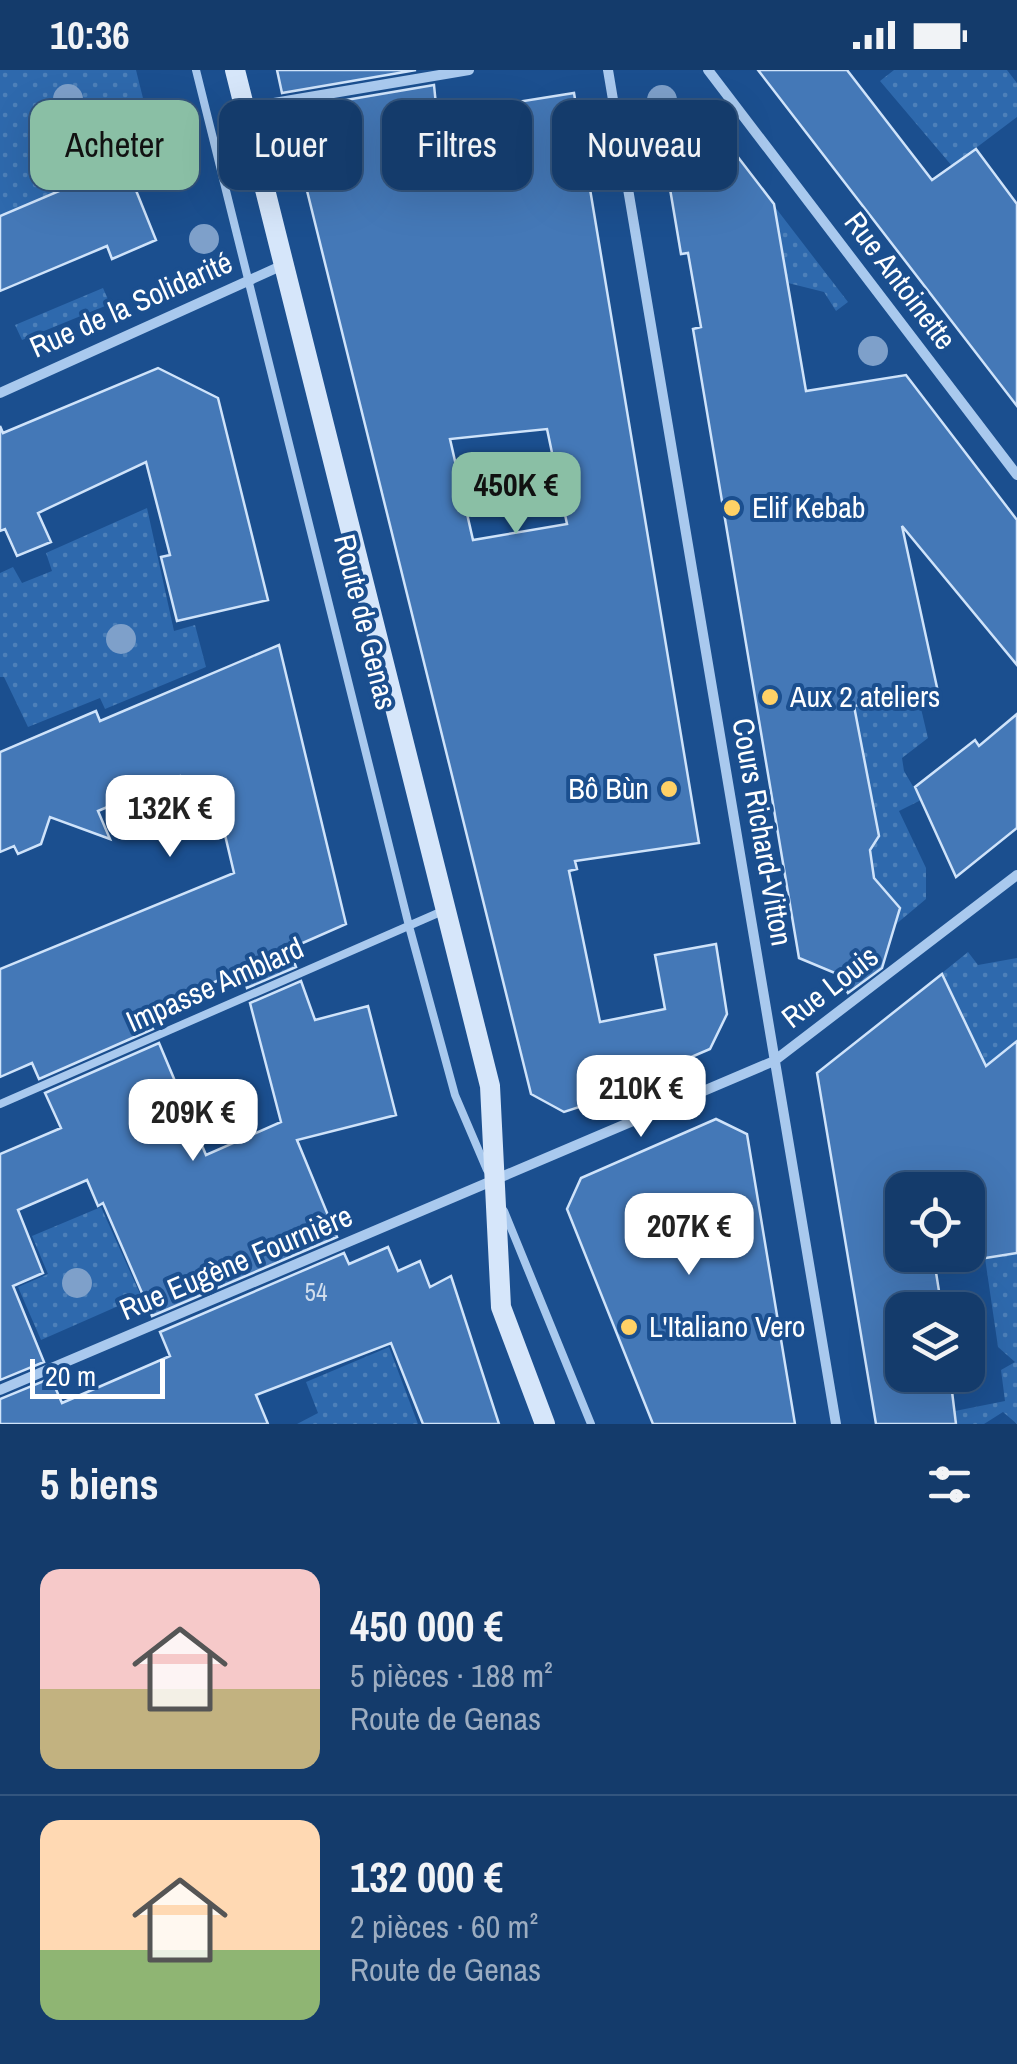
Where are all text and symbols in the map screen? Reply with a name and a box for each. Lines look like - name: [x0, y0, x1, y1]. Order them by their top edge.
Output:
- text: 10:36: [50, 10, 130, 61]
- chip: Acheter: [30, 100, 199, 190]
- chip: Louer: [219, 100, 362, 190]
- chip: Filtres: [382, 100, 532, 190]
- chip: Nouveau: [552, 100, 737, 190]
- street label: Rue Antoinette: [836, 203, 966, 357]
- street label: Rue de la Solidarité: [23, 242, 238, 367]
- pin: 450K €: [435, 452, 597, 537]
- text: 450K €: [474, 463, 558, 506]
- place label: Elif Kebab: [752, 487, 866, 527]
- marker: Elif Kebab: [721, 497, 743, 519]
- street label: Route de Genas: [325, 530, 407, 714]
- place label: Aux 2 ateliers: [789, 676, 940, 716]
- marker: Aux 2 ateliers: [759, 686, 781, 708]
- street label: Cours Richard-Vitton: [723, 715, 803, 949]
- place label: Bô Bùn: [568, 768, 649, 808]
- pin: 132K €: [89, 775, 251, 860]
- marker: Bô Bùn: [658, 778, 680, 800]
- text: 132K €: [128, 786, 212, 829]
- street label: Impasse Amblard: [120, 927, 310, 1041]
- street label: Rue Louis: [773, 936, 886, 1036]
- pin: 210K €: [560, 1055, 722, 1140]
- text: 210K €: [599, 1066, 683, 1109]
- pin: 209K €: [112, 1079, 274, 1164]
- text: 209K €: [151, 1090, 235, 1133]
- map controls: [885, 1172, 985, 1392]
- button: locate: [885, 1172, 985, 1272]
- pin: 207K €: [608, 1193, 770, 1278]
- street label: Rue Eugène Fournière: [113, 1195, 358, 1329]
- text: 207K €: [647, 1204, 731, 1247]
- house number: 54: [305, 1275, 327, 1309]
- button: layers: [885, 1292, 985, 1392]
- place label: L'Italiano Vero: [649, 1306, 806, 1346]
- marker: L'Italiano Vero: [618, 1316, 640, 1338]
- scale bar: [30, 1354, 165, 1398]
- text: 20 m: [45, 1357, 96, 1395]
- text: 5 biens: [40, 1456, 159, 1512]
- icon: filters: [922, 1457, 977, 1512]
- text: 450 000 €: [350, 1598, 503, 1654]
- icon: home: [120, 1609, 240, 1729]
- text: 5 pièces · 188 m²: [350, 1654, 553, 1697]
- text: Route de Genas: [350, 1697, 541, 1740]
- text: 132 000 €: [350, 1849, 503, 1905]
- icon: home: [120, 1860, 240, 1980]
- text: 2 pièces · 60 m²: [350, 1905, 538, 1948]
- text: Route de Genas: [350, 1948, 541, 1991]

